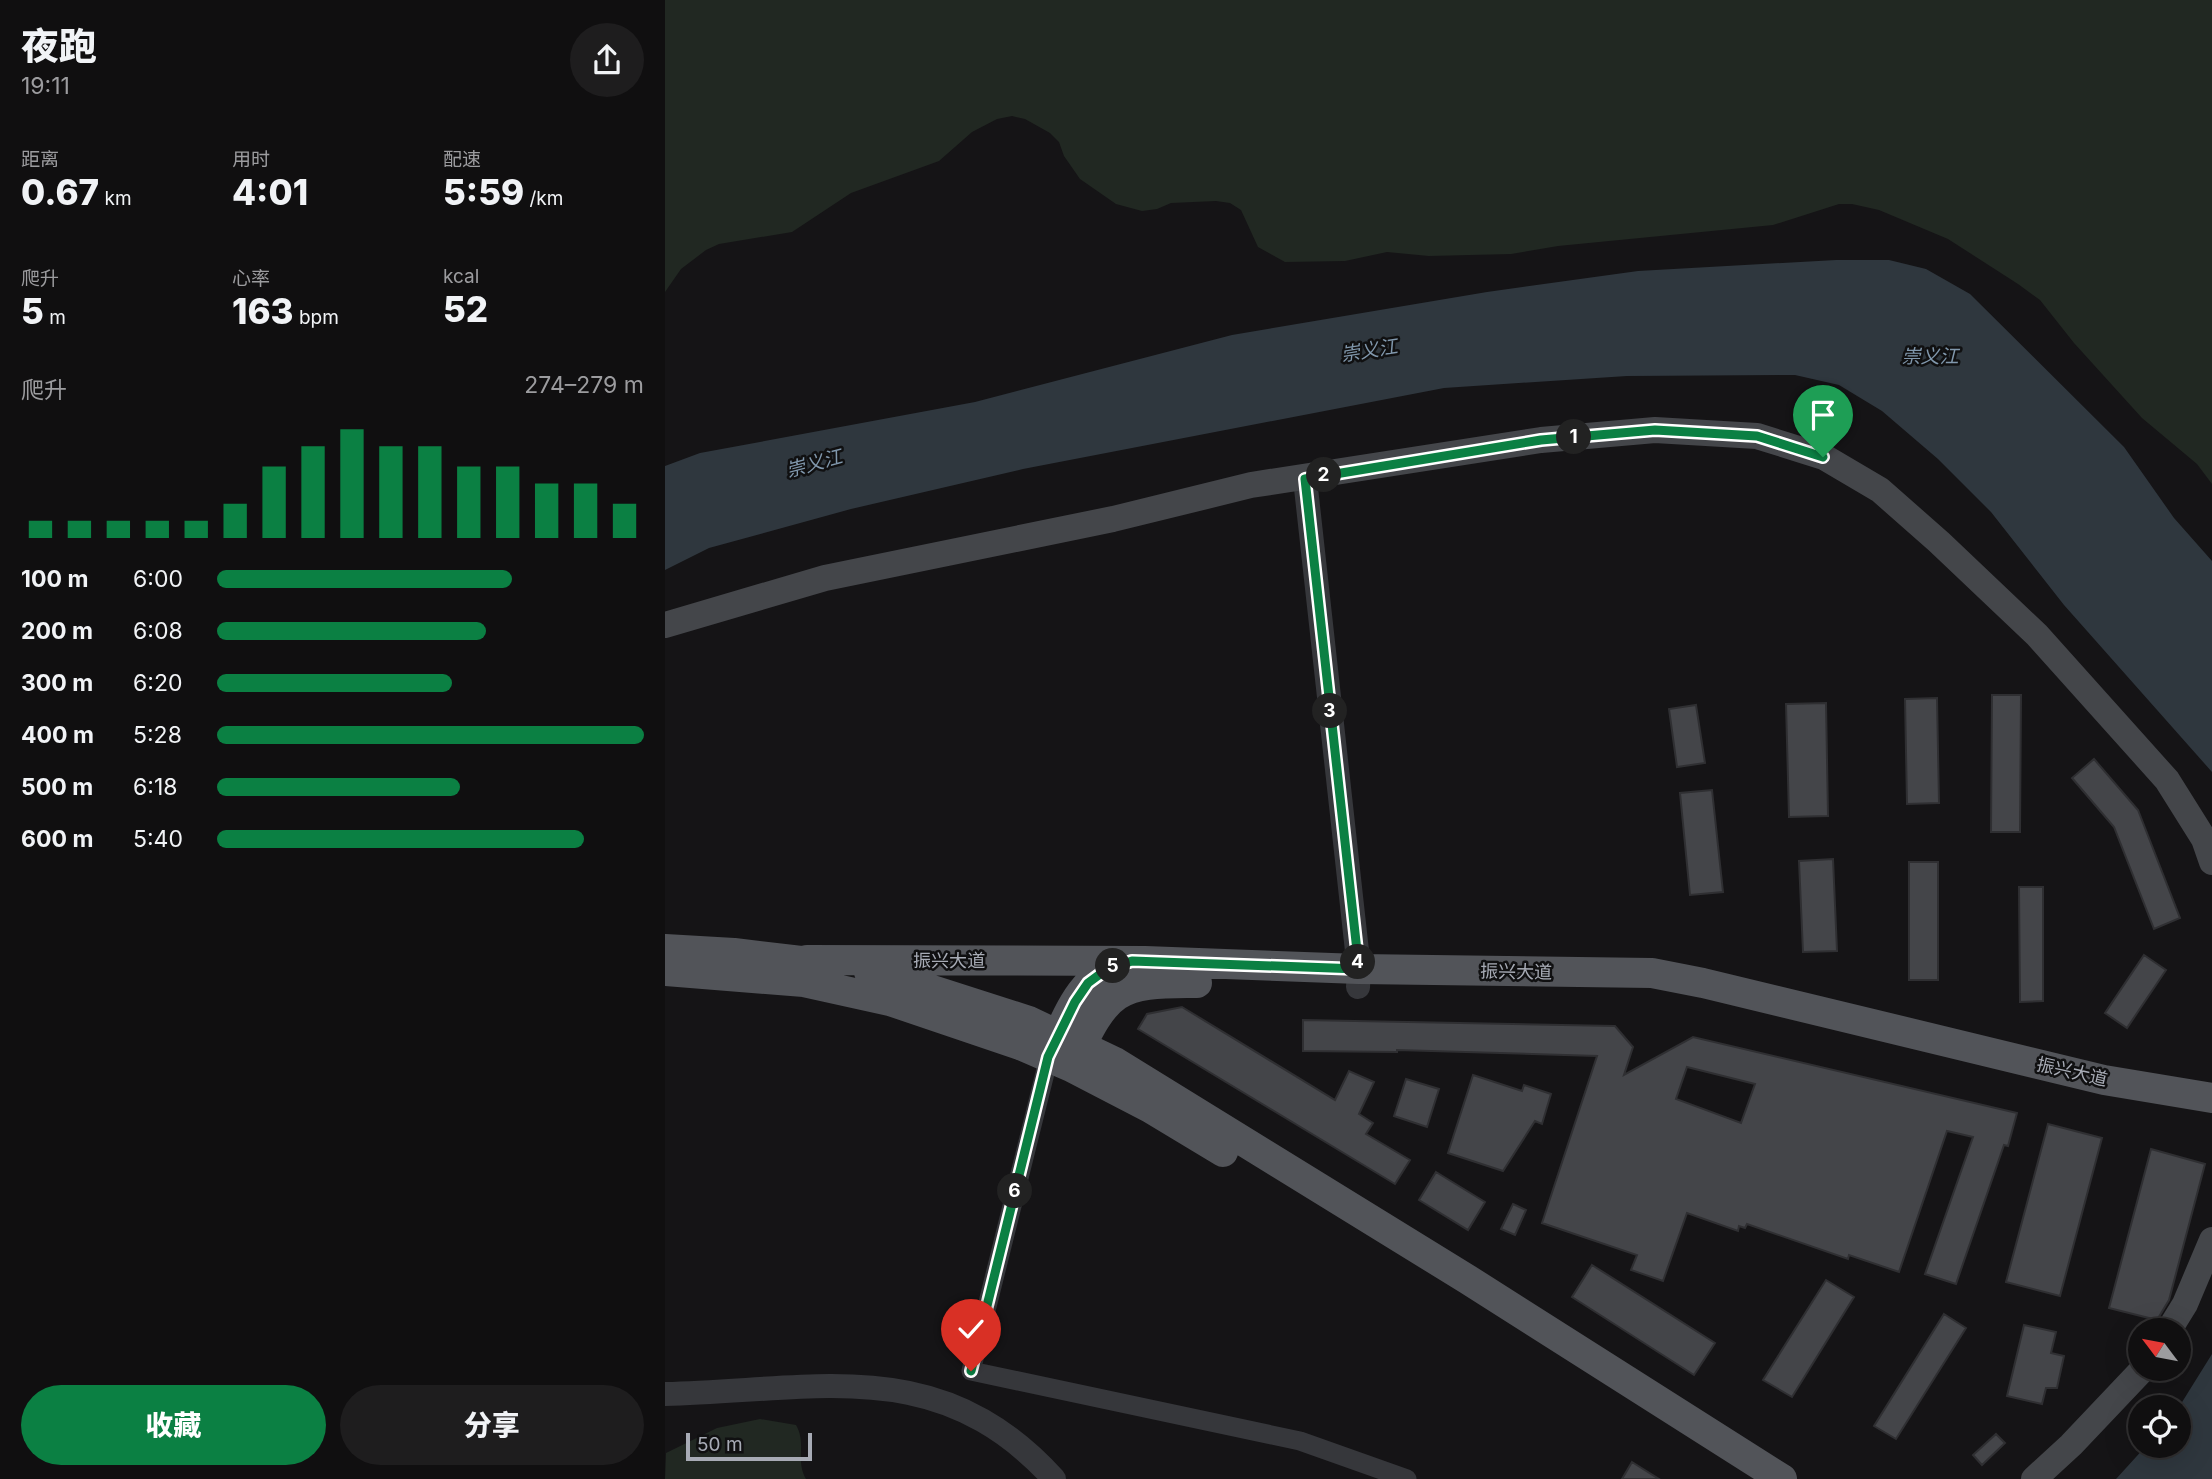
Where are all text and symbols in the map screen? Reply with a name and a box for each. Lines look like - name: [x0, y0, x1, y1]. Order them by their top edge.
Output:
- text: 夜跑: [21, 23, 97, 69]
- button: share: [570, 23, 644, 97]
- text: 19:11: [21, 72, 70, 100]
- text: 距离: [21, 148, 59, 171]
- text: 用时: [232, 148, 270, 171]
- text: 配速: [443, 148, 481, 171]
- text: 0.67: [21, 171, 99, 213]
- text: 4:01: [232, 171, 308, 213]
- text: 5:59: [443, 171, 524, 213]
- text: km: [99, 187, 132, 210]
- text: /km: [524, 187, 563, 210]
- text: kcal: [443, 265, 479, 288]
- text: 爬升: [21, 267, 59, 290]
- text: 心率: [232, 267, 270, 290]
- text: 52: [443, 288, 488, 330]
- text: 5: [21, 290, 44, 332]
- text: 163: [232, 290, 294, 332]
- text: m: [44, 306, 66, 329]
- text: bpm: [294, 306, 339, 329]
- water label: 崇义江: [1339, 334, 1401, 366]
- water label: 崇义江: [1901, 345, 1960, 368]
- text: 274–279 m: [524, 371, 644, 399]
- text: 爬升: [21, 376, 67, 404]
- pin: [1793, 385, 1853, 457]
- icon: arrive: [1804, 396, 1842, 434]
- pin: 1: [1557, 420, 1591, 454]
- text: 1: [1569, 425, 1578, 448]
- water label: 崇义江: [784, 444, 847, 482]
- pin: 2: [1307, 458, 1341, 492]
- text: 2: [1318, 463, 1329, 486]
- text: 100 m: [21, 565, 88, 593]
- text: 6:00: [133, 565, 183, 593]
- text: 200 m: [21, 617, 93, 645]
- text: 6:08: [133, 617, 183, 645]
- text: 300 m: [21, 669, 93, 697]
- text: 6:20: [133, 669, 182, 697]
- pin: 3: [1313, 694, 1347, 728]
- text: 3: [1323, 699, 1336, 722]
- text: 400 m: [21, 721, 94, 749]
- text: 5:28: [133, 721, 182, 749]
- text: 500 m: [21, 773, 93, 801]
- text: 6:18: [133, 773, 177, 801]
- text: 600 m: [21, 825, 93, 853]
- text: 5:40: [133, 825, 183, 853]
- pin: 4: [1341, 944, 1375, 979]
- pin: 5: [1095, 948, 1131, 984]
- street label: 振兴大道: [913, 950, 985, 971]
- text: 4: [1351, 950, 1364, 973]
- text: 5: [1106, 954, 1119, 977]
- street label: 振兴大道: [1480, 960, 1552, 983]
- street label: 振兴大道: [2035, 1053, 2110, 1090]
- pin: 6: [997, 1174, 1033, 1208]
- text: 6: [1008, 1179, 1021, 1202]
- pin: [941, 1299, 1001, 1371]
- icon: check: [952, 1310, 990, 1348]
- north arrow: [2128, 1318, 2191, 1381]
- map controls: [2128, 1318, 2191, 1458]
- button: 收藏: [21, 1385, 326, 1465]
- button: 分享: [340, 1385, 644, 1465]
- button: locate: [2128, 1395, 2191, 1458]
- scale bar: [686, 1430, 812, 1462]
- text: 50 m: [697, 1433, 743, 1456]

